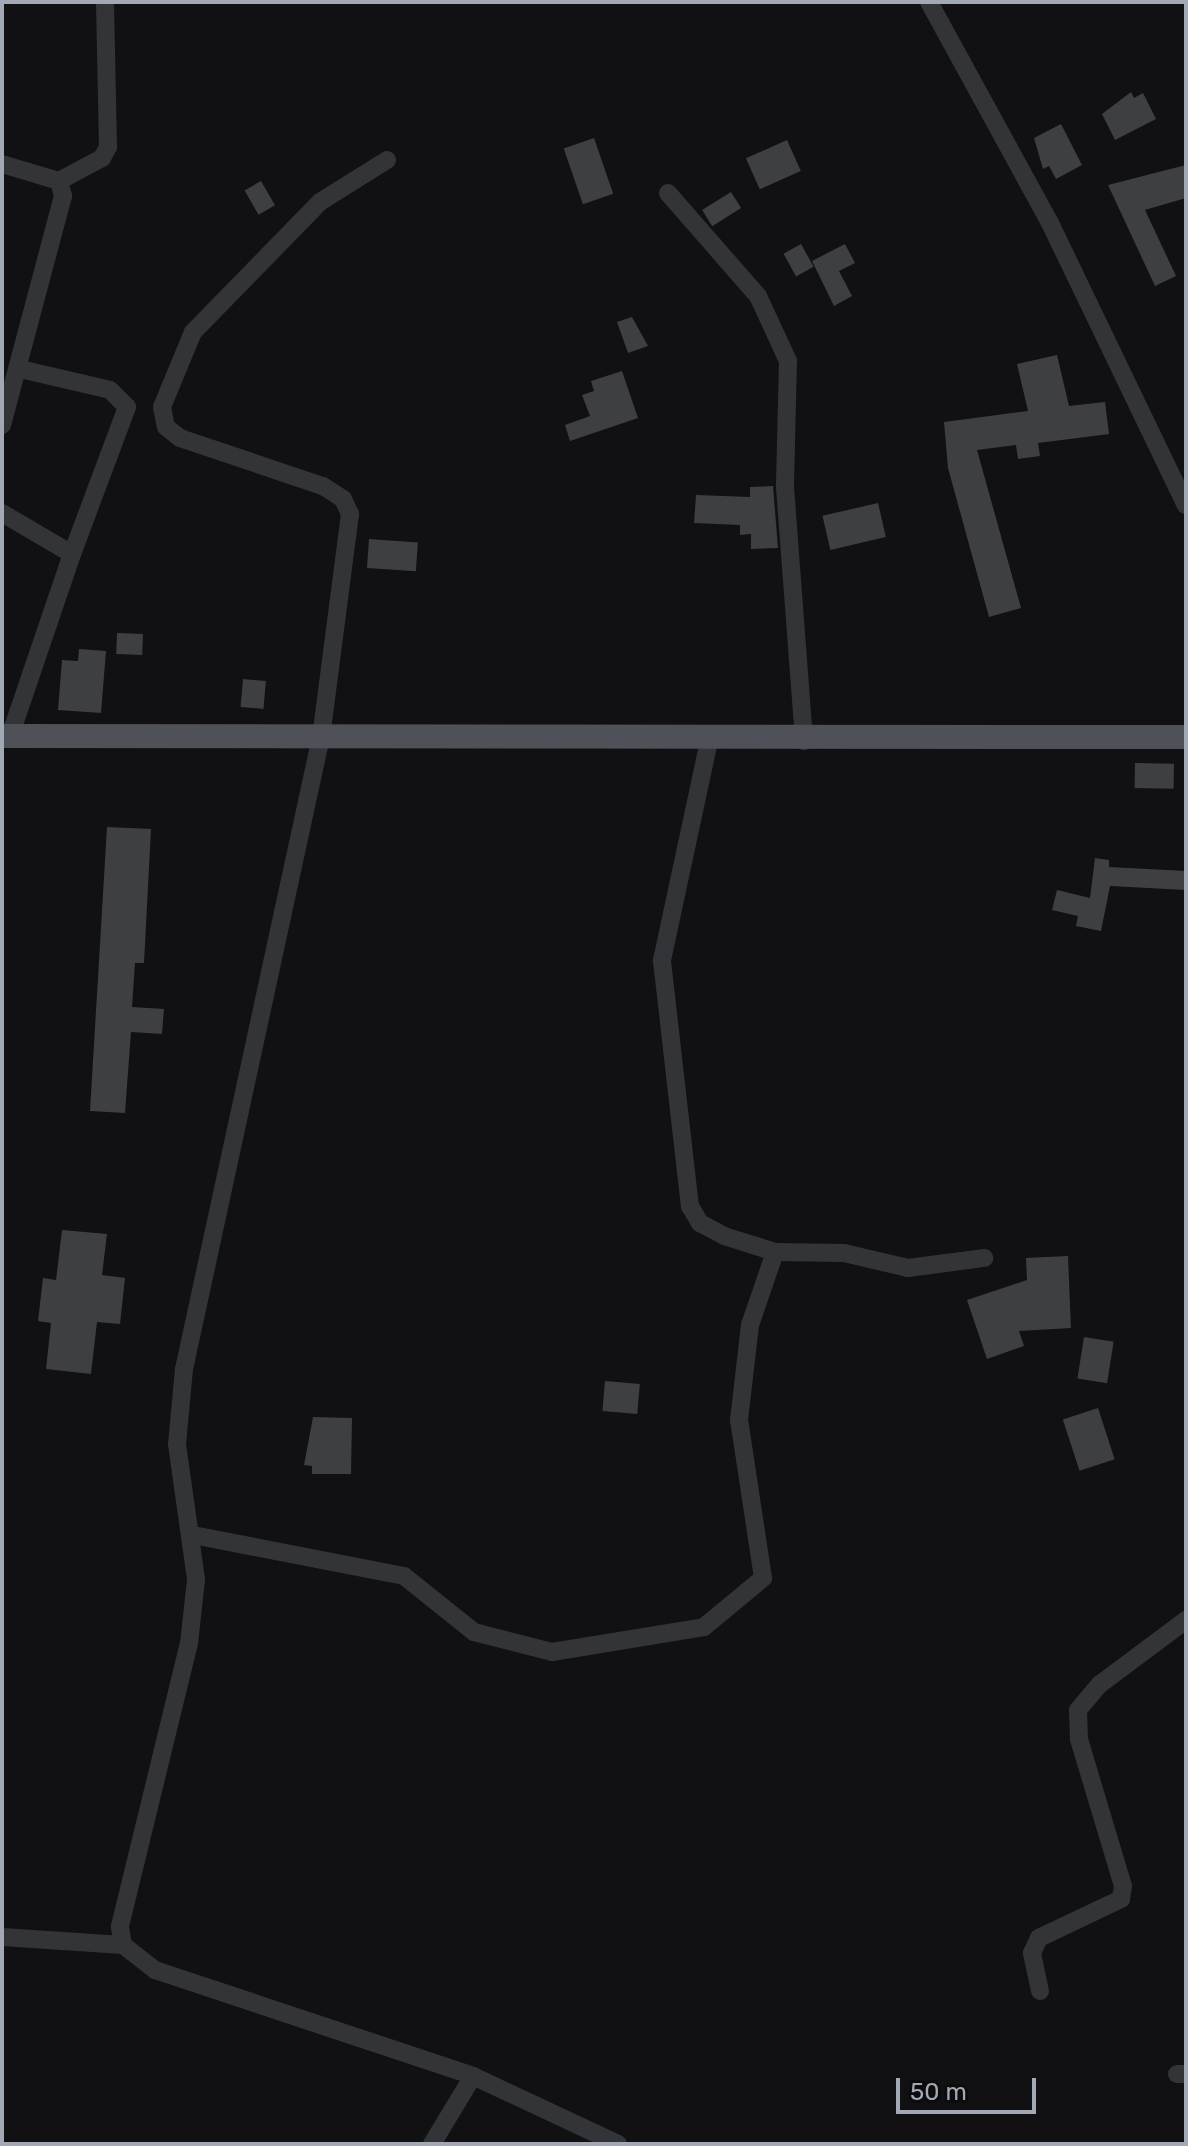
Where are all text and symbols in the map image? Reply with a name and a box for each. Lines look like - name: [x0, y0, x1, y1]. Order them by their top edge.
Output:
- scale bar: [900, 2062, 1040, 2112]
- text: 50 m: [910, 2078, 967, 2106]

